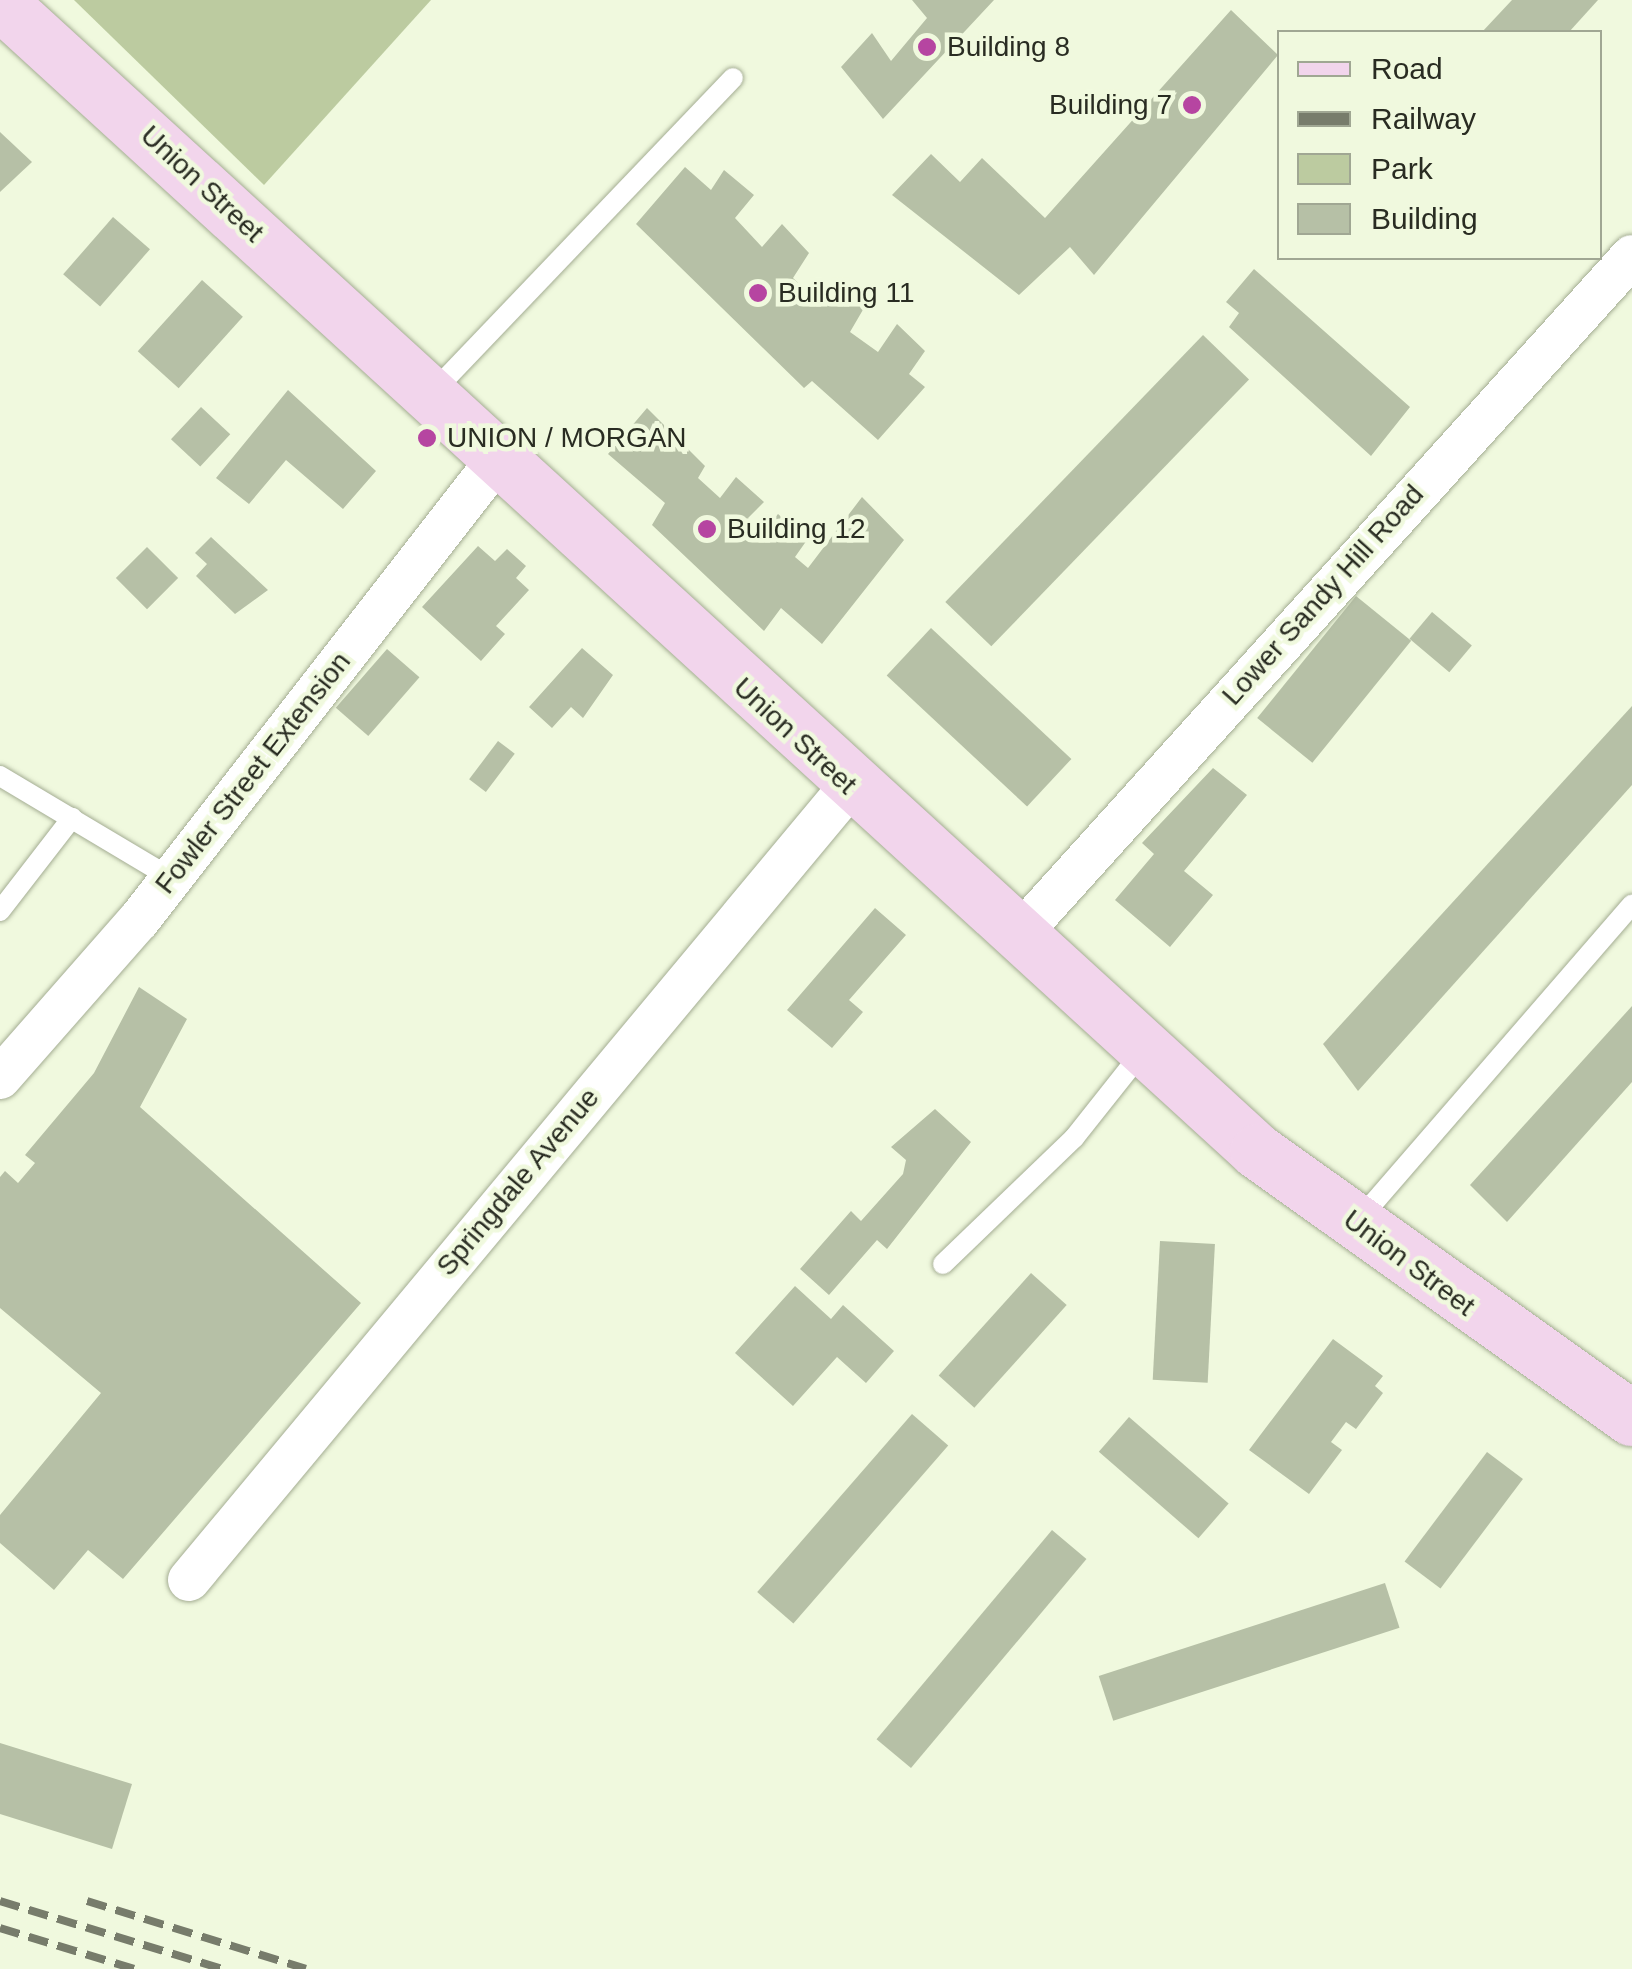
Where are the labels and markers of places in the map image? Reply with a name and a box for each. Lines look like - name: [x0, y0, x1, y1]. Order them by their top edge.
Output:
- place label: Building 8: [947, 30, 1070, 64]
- marker: Building 8: [916, 36, 938, 58]
- place label: Building 7: [1049, 88, 1172, 122]
- marker: Building 7: [1181, 94, 1203, 116]
- place label: Building 11: [778, 276, 914, 310]
- marker: Building 11: [747, 282, 769, 304]
- place label: UNION / MORGAN: [447, 421, 687, 455]
- marker: UNION / MORGAN: [416, 427, 438, 449]
- place label: Building 12: [727, 512, 866, 546]
- marker: Building 12: [696, 518, 718, 540]

